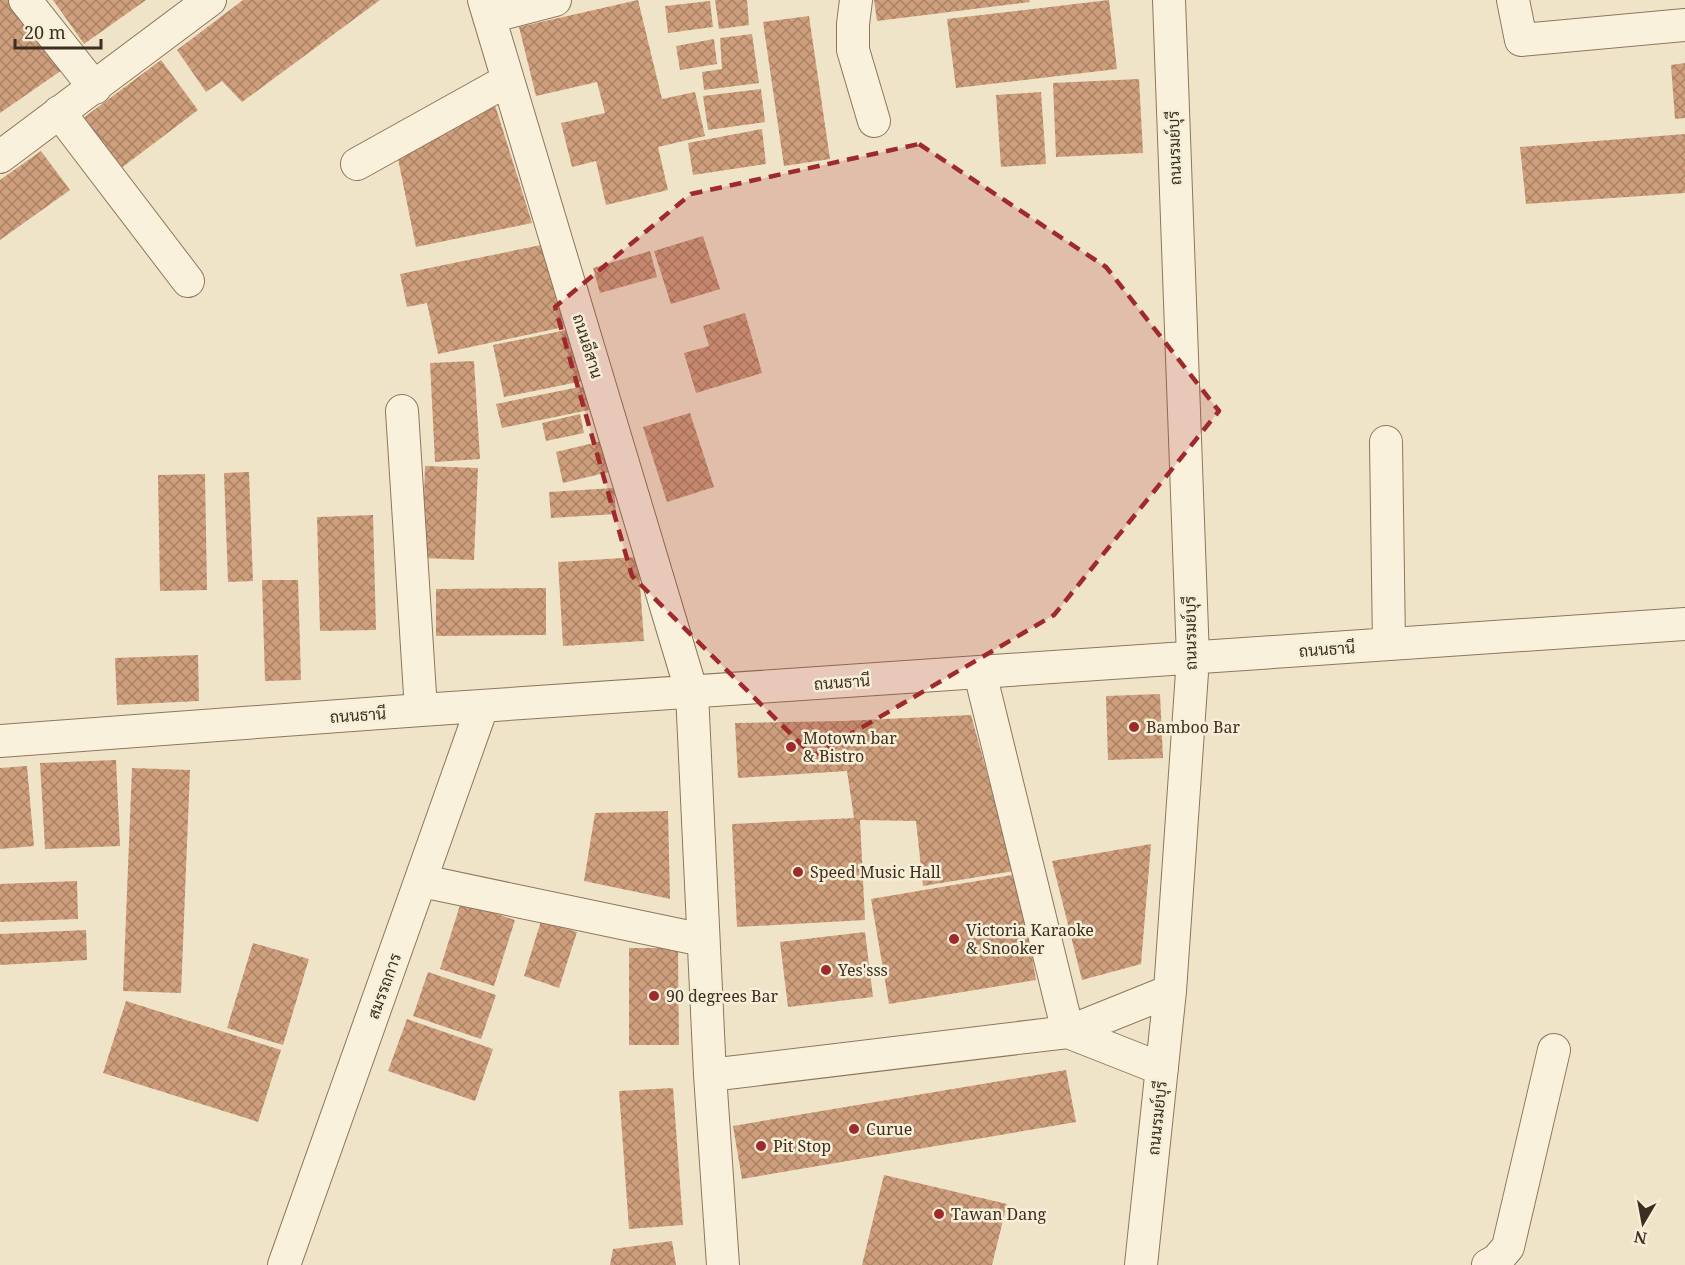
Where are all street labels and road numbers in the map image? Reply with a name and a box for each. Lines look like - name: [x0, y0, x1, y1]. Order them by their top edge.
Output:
- street label: ถนนรมย์บุรี: [1161, 110, 1187, 186]
- street label: ถนนอีสาน: [568, 311, 608, 381]
- street label: ถนนรมย์บุรี: [1177, 595, 1203, 670]
- street label: ถนนธานี: [1298, 636, 1356, 662]
- street label: ถนนธานี: [813, 669, 871, 695]
- street label: ถนนธานี: [329, 702, 387, 728]
- street label: สมรรถการ: [362, 950, 406, 1022]
- street label: ถนนรมย์บุรี: [1141, 1079, 1173, 1156]

